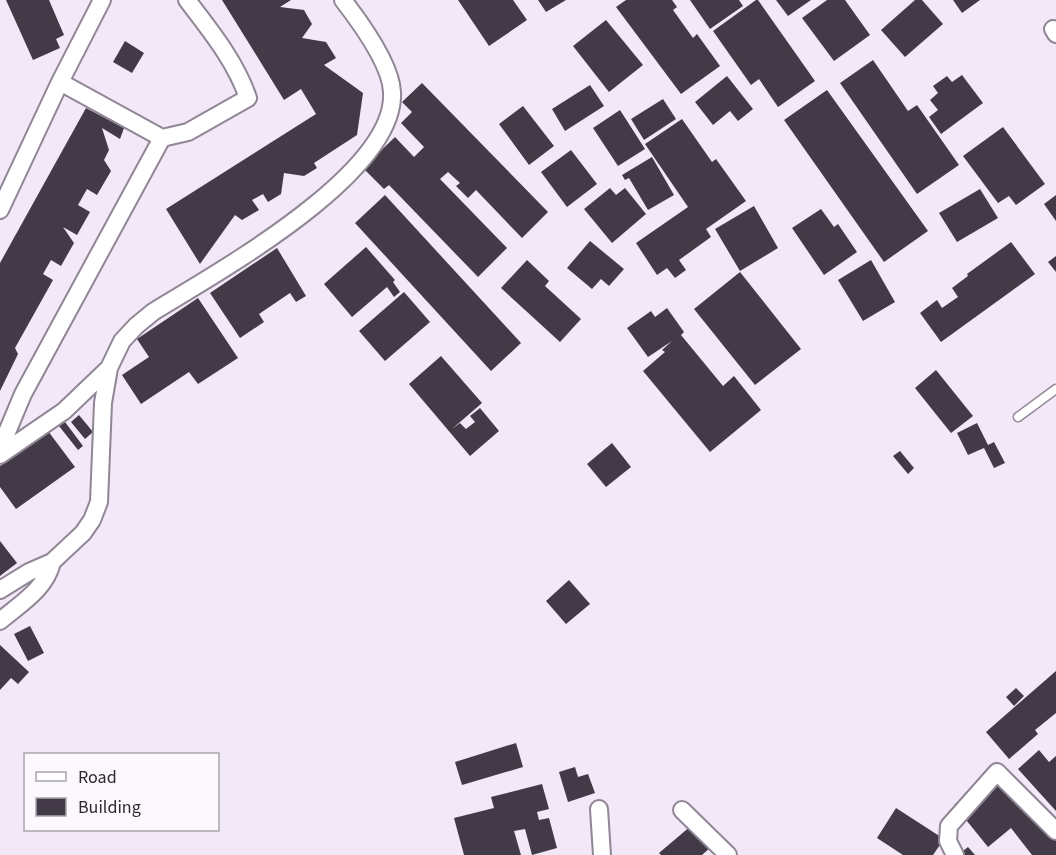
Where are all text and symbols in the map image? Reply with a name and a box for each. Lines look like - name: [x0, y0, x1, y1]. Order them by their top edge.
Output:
- legend: [24, 753, 219, 831]
- text: Road: [78, 765, 117, 790]
- text: Building: [78, 795, 141, 820]

